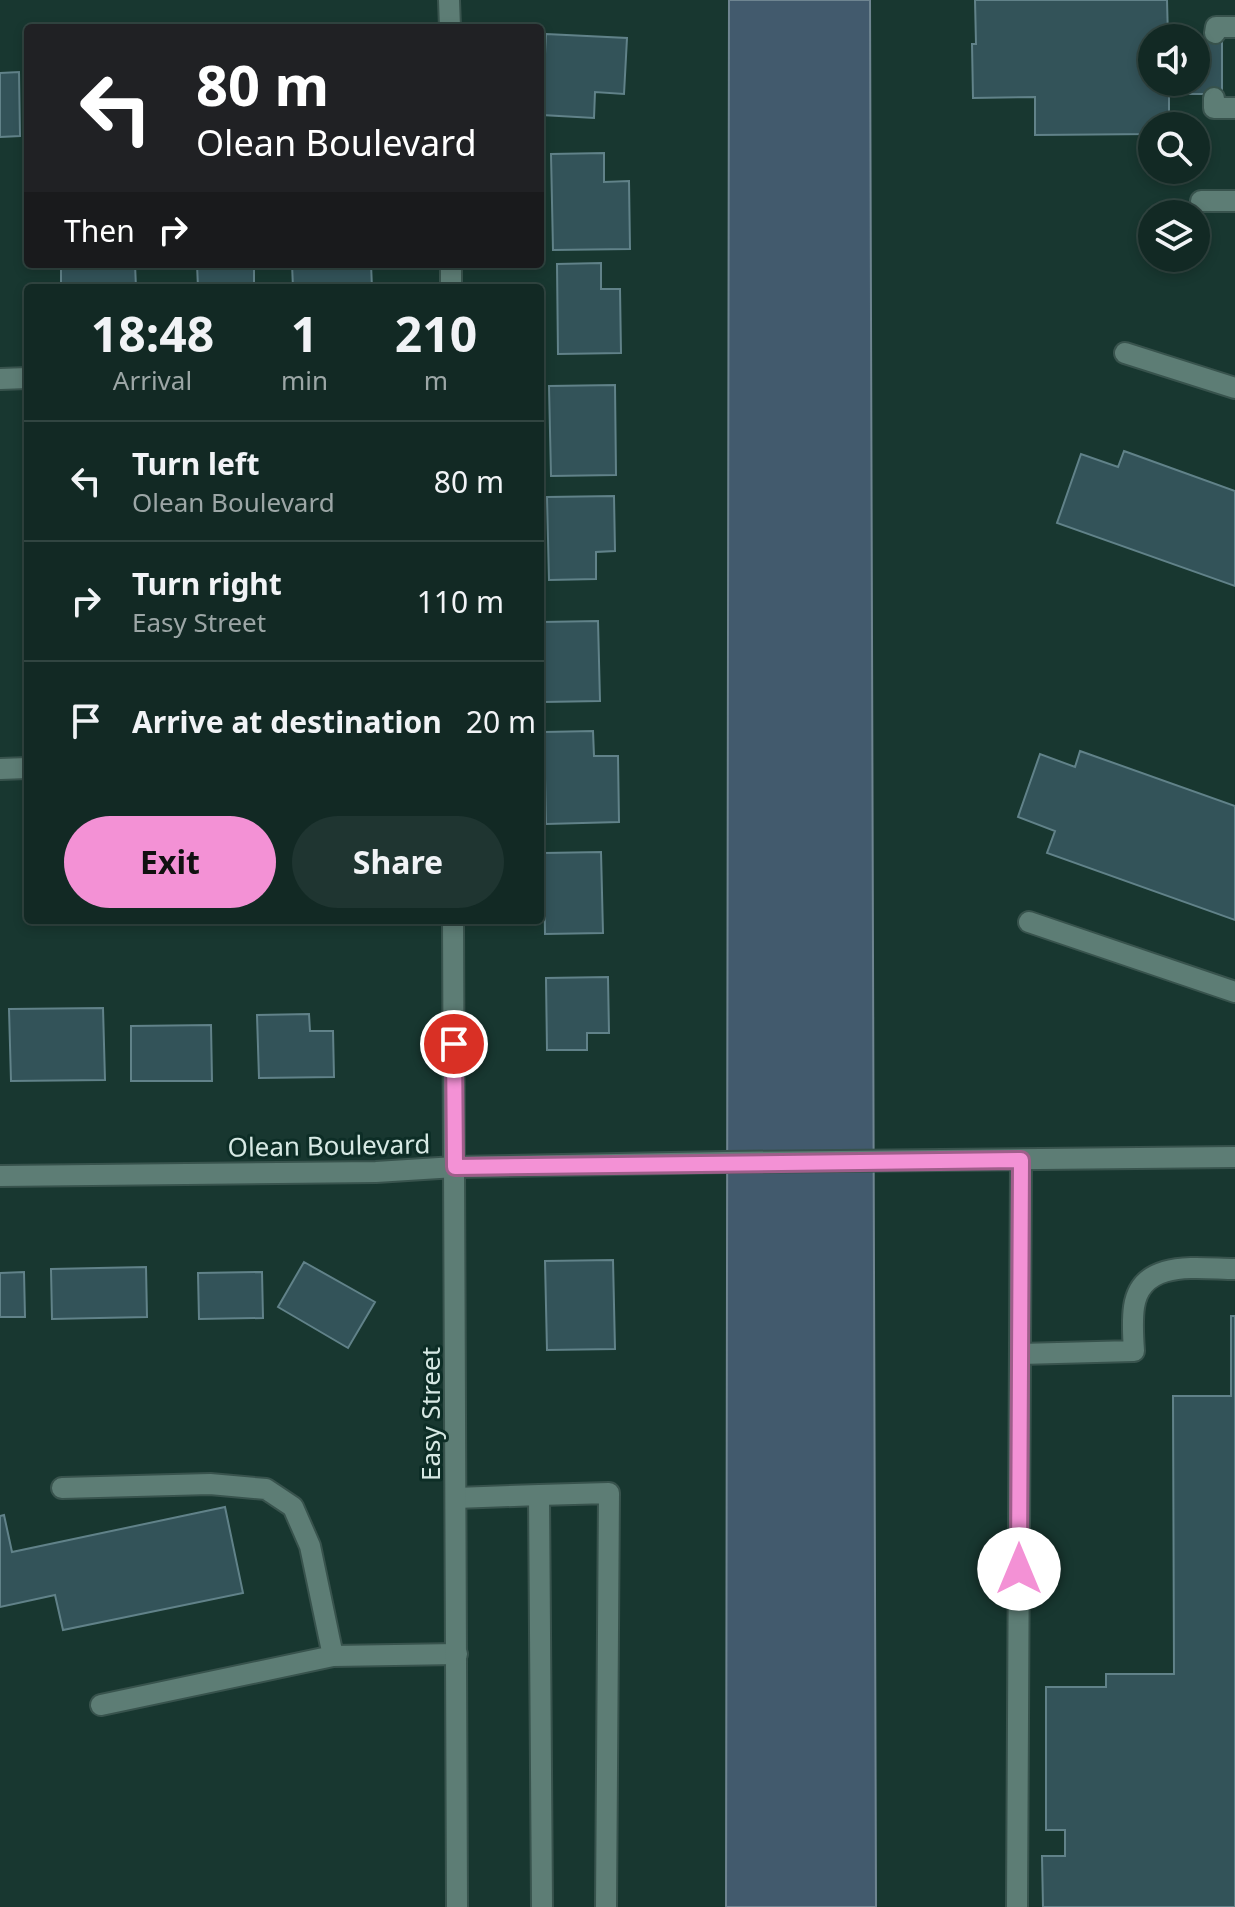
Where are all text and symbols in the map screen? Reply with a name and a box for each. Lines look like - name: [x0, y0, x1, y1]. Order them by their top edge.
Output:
- map controls: [1138, 24, 1210, 272]
- button: sound: [1138, 24, 1210, 96]
- text: 80 m: [196, 46, 329, 122]
- icon: left: [64, 56, 168, 160]
- button: search: [1138, 112, 1210, 184]
- text: Olean Boulevard: [196, 118, 477, 167]
- button: layers: [1138, 200, 1210, 272]
- icon: right: [151, 208, 195, 252]
- text: Then: [64, 210, 135, 251]
- text: 18:48: [91, 301, 214, 366]
- text: 1: [291, 301, 318, 366]
- text: 210: [395, 301, 477, 366]
- text: Arrival: [113, 362, 192, 398]
- text: min: [281, 362, 328, 398]
- text: m: [424, 362, 448, 398]
- text: Turn left: [132, 443, 260, 484]
- icon: left: [64, 459, 108, 503]
- text: 80 m: [434, 461, 504, 502]
- text: Olean Boulevard: [132, 484, 335, 520]
- text: Turn right: [132, 563, 282, 604]
- icon: right: [64, 579, 108, 623]
- text: 110 m: [417, 581, 504, 622]
- text: Easy Street: [132, 604, 266, 640]
- icon: arrive: [64, 699, 108, 743]
- text: Arrive at destination: [132, 701, 442, 742]
- text: 20 m: [466, 701, 536, 742]
- button: Exit: [64, 816, 276, 908]
- button: Share: [292, 816, 504, 908]
- pin: [420, 1010, 488, 1078]
- icon: arrive: [432, 1022, 476, 1066]
- street label: Olean Boulevard: [227, 1125, 431, 1165]
- street label: Easy Street: [412, 1347, 448, 1481]
- position arrow: [977, 1527, 1061, 1611]

